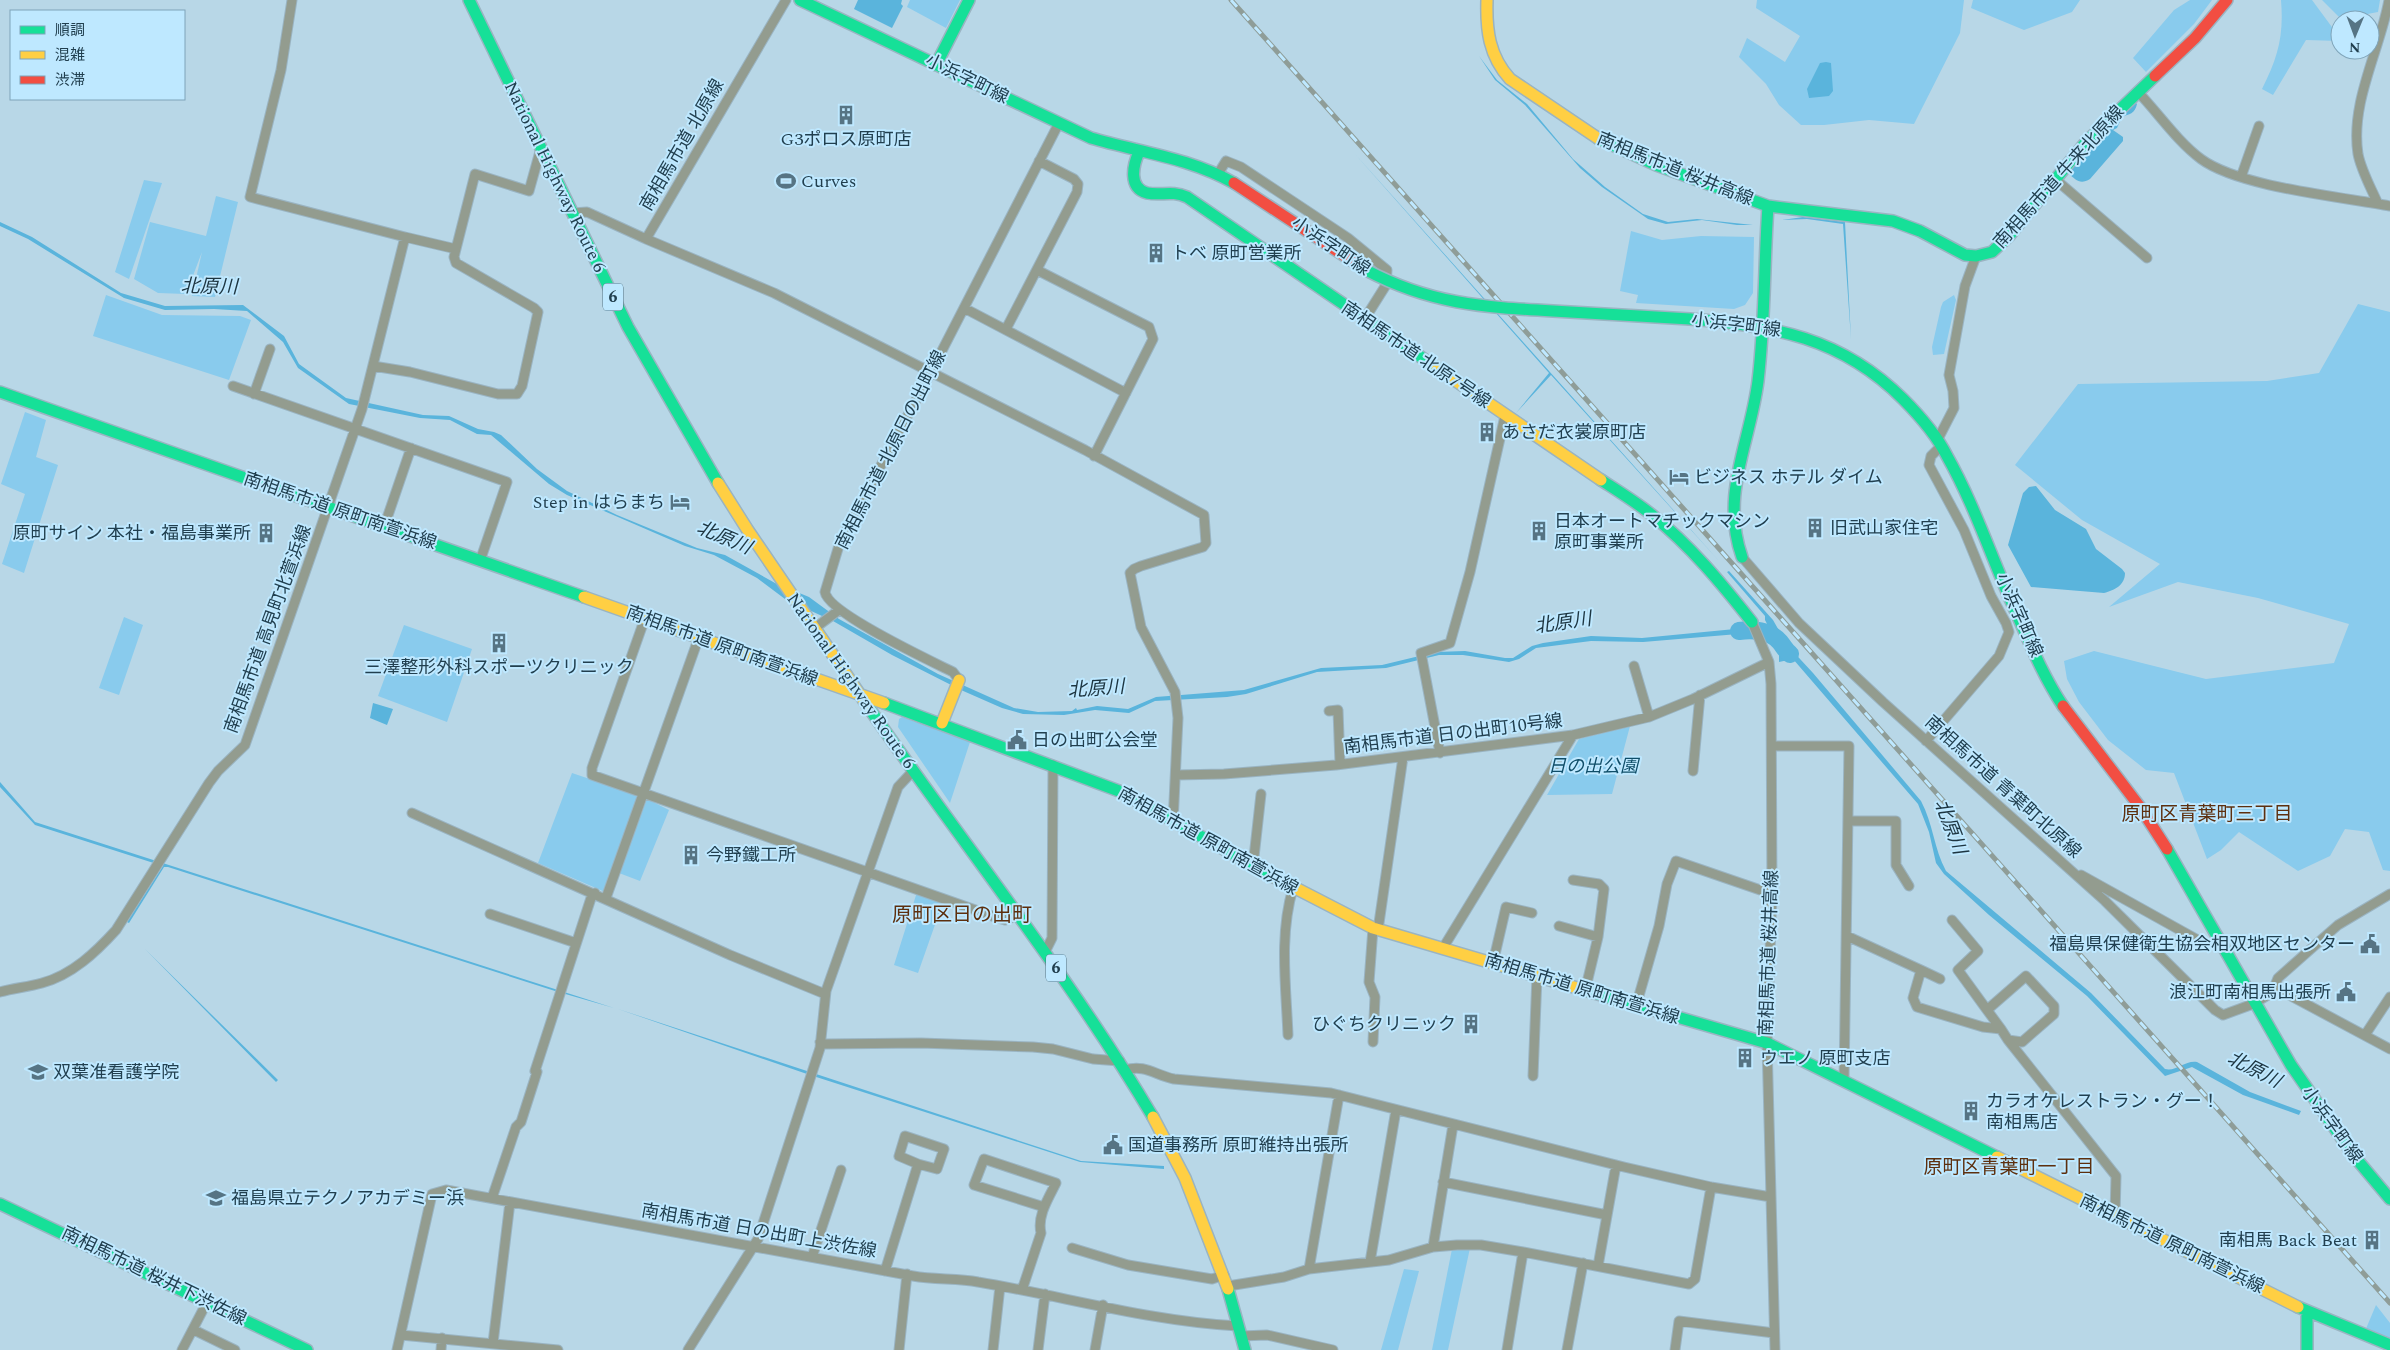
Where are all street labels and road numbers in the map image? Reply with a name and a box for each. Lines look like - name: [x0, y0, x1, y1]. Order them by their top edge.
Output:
- street label: 小浜字町線: [921, 47, 1013, 111]
- street label: 南相馬市道 北原線: [633, 74, 731, 216]
- street label: National Highway Route 6: [497, 77, 613, 277]
- street label: 南相馬市道 牛来北原線: [1987, 99, 2131, 255]
- street label: 南相馬市道 桜井高線: [1593, 125, 1757, 213]
- street label: 小浜字町線: [1286, 210, 1376, 282]
- road number: 6: [603, 284, 623, 310]
- street label: 南相馬市道 北原7号線: [1336, 295, 1496, 415]
- street label: 小浜字町線: [1690, 306, 1782, 344]
- street label: 南相馬市道 北原日の出町線: [829, 346, 953, 554]
- street label: 南相馬市道 原町南萱浜線: [240, 465, 440, 557]
- street label: 南相馬市道 高見町北萱浜線: [218, 521, 318, 737]
- street label: 小浜字町線: [1988, 568, 2050, 662]
- street label: National Highway Route 6: [780, 587, 922, 775]
- street label: 南相馬市道 原町南萱浜線: [622, 599, 822, 693]
- street label: 南相馬市道 日の出町10号線: [1342, 707, 1564, 761]
- street label: 南相馬市道 青葉町北原線: [1919, 709, 2087, 865]
- street label: 南相馬市道 原町南萱浜線: [1113, 780, 1303, 902]
- street label: 南相馬市道 桜井高線: [1753, 869, 1785, 1037]
- street label: 南相馬市道 原町南萱浜線: [1481, 946, 1683, 1032]
- road number: 6: [1046, 954, 1066, 981]
- street label: 小浜字町線: [2295, 1081, 2369, 1169]
- street label: 南相馬市道 原町南萱浜線: [2075, 1187, 2269, 1301]
- street label: 南相馬市道 日の出町上渋佐線: [639, 1197, 879, 1265]
- street label: 南相馬市道 桜井下渋佐線: [57, 1219, 251, 1333]

